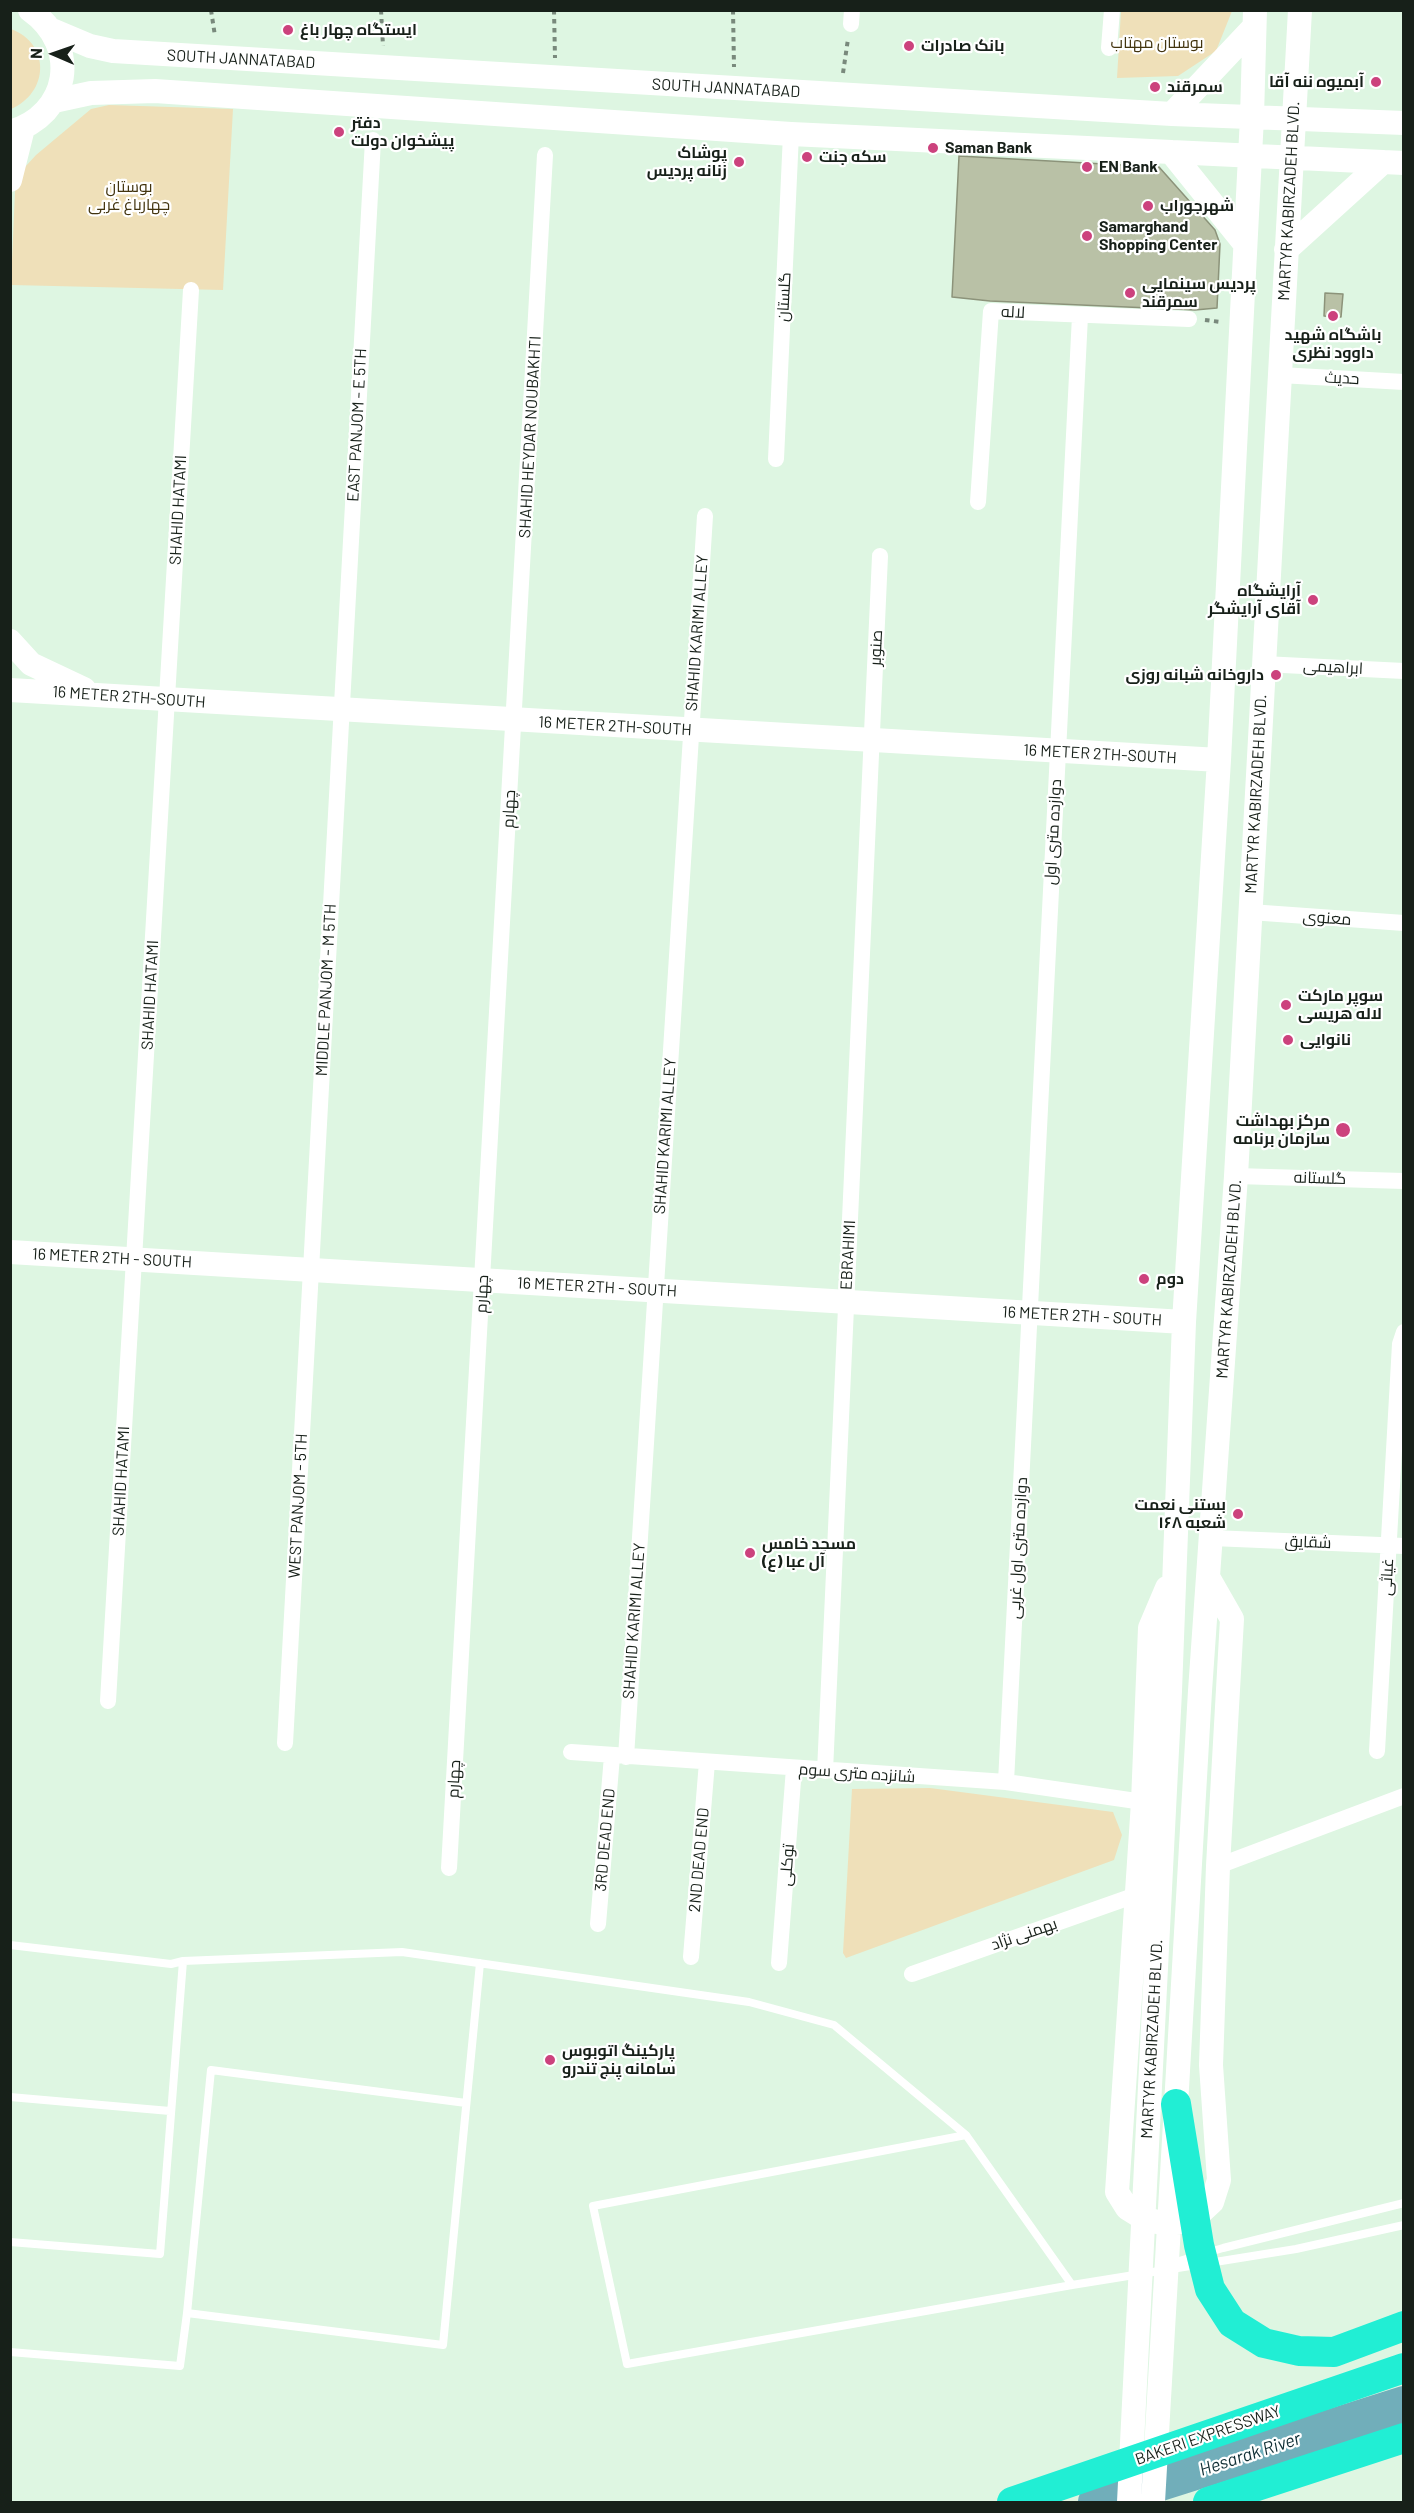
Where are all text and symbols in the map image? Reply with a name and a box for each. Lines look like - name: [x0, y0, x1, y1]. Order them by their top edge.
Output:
- place label: ایستگاه چهار باغ: [300, 20, 417, 40]
- marker: ایستگاه چهار باغ: [281, 23, 295, 37]
- north arrow: [24, 24, 84, 84]
- park label: بوستان مهتاب: [1111, 33, 1203, 53]
- place label: بانک صادرات: [921, 36, 1004, 56]
- marker: بانک صادرات: [902, 39, 916, 53]
- street label: SOUTH JANNATABAD: [166, 46, 316, 72]
- text: N: [26, 48, 45, 59]
- place label: آبمیوه ننه آقا: [1269, 72, 1364, 92]
- street label: SOUTH JANNATABAD: [651, 75, 801, 101]
- marker: آبمیوه ننه آقا: [1369, 75, 1383, 89]
- place label: سمرقند: [1167, 77, 1223, 97]
- marker: سمرقند: [1148, 80, 1162, 94]
- street label: MARTYR KABIRZADEH BLVD.: [1274, 101, 1304, 301]
- place label: دفتر پیشخوان دولت: [351, 113, 454, 151]
- marker: دفتر پیشخوان دولت: [332, 125, 346, 139]
- place label: Saman Bank: [945, 138, 1032, 158]
- marker: Saman Bank: [926, 141, 940, 155]
- place label: پوشاک زنانه پردیس: [647, 143, 727, 181]
- place label: سکه جنت: [819, 147, 887, 167]
- marker: سکه جنت: [800, 150, 814, 164]
- marker: پوشاک زنانه پردیس: [732, 155, 746, 169]
- place label: EN Bank: [1099, 157, 1158, 177]
- marker: EN Bank: [1080, 160, 1094, 174]
- park label: بوستان چهارباغ غربی: [88, 177, 170, 215]
- place label: شهرجوراب: [1160, 196, 1234, 216]
- marker: شهرجوراب: [1141, 199, 1155, 213]
- place label: Samarghand Shopping Center: [1099, 217, 1217, 255]
- marker: Samarghand Shopping Center: [1080, 229, 1094, 243]
- street label: گلستان: [773, 272, 795, 322]
- place label: پردیس سینمایی سمرقند: [1142, 274, 1256, 312]
- marker: پردیس سینمایی سمرقند: [1123, 286, 1137, 300]
- street label: لاله: [1001, 302, 1025, 322]
- marker: باشگاه شهید داوود نظری: [1326, 309, 1340, 323]
- place label: باشگاه شهید داوود نظری: [1285, 325, 1381, 363]
- street label: SHAHID HEYDAR NOUBAKHTI: [515, 335, 545, 539]
- street label: EAST PANJOM - E 5TH: [343, 348, 371, 502]
- street label: حدیث: [1324, 368, 1360, 388]
- street label: SHAHID HATAMI: [166, 455, 190, 565]
- street label: SHAHID KARIMI ALLEY: [682, 554, 712, 712]
- place label: آرایشگاه آقای آرایشگر: [1208, 581, 1301, 619]
- marker: آرایشگاه آقای آرایشگر: [1306, 593, 1320, 607]
- street label: صنوبر: [865, 629, 887, 667]
- street label: ابراهیمی: [1303, 656, 1363, 678]
- place label: داروخانه شبانه روزی: [1125, 665, 1264, 685]
- marker: داروخانه شبانه روزی: [1269, 668, 1283, 682]
- street label: 16 METER 2TH-SOUTH: [52, 682, 206, 712]
- street label: MARTYR KABIRZADEH BLVD.: [1241, 694, 1271, 894]
- street label: 16 METER 2TH-SOUTH: [538, 712, 692, 740]
- street label: 16 METER 2TH-SOUTH: [1023, 740, 1177, 768]
- street label: دوازده متری اول: [1041, 778, 1065, 886]
- street label: چهارم: [498, 789, 520, 829]
- street label: MIDDLE PANJOM - M 5TH: [312, 903, 340, 1077]
- street label: معنوی: [1302, 907, 1352, 929]
- street label: SHAHID HATAMI: [138, 940, 162, 1050]
- place label: سوپر مارکت لاله هریسی: [1298, 986, 1383, 1024]
- marker: سوپر مارکت لاله هریسی: [1279, 998, 1293, 1012]
- place label: نانوایی: [1300, 1030, 1351, 1050]
- marker: نانوایی: [1281, 1033, 1295, 1047]
- street label: SHAHID KARIMI ALLEY: [650, 1057, 680, 1215]
- place label: مرکز بهداشت سازمان برنامه: [1233, 1111, 1330, 1149]
- marker: مرکز بهداشت سازمان برنامه: [1334, 1121, 1352, 1139]
- street label: گلستانه: [1293, 1167, 1347, 1189]
- street label: MARTYR KABIRZADEH BLVD.: [1212, 1179, 1246, 1379]
- street label: EBRAHIMI: [837, 1220, 859, 1290]
- street label: 16 METER 2TH - SOUTH: [32, 1244, 192, 1272]
- place label: دوم: [1156, 1269, 1184, 1289]
- marker: دوم: [1137, 1272, 1151, 1286]
- street label: 16 METER 2TH - SOUTH: [517, 1273, 677, 1301]
- street label: چهارم: [471, 1274, 493, 1314]
- street label: 16 METER 2TH - SOUTH: [1002, 1302, 1162, 1330]
- street label: SHAHID HATAMI: [109, 1426, 133, 1536]
- street label: WEST PANJOM - 5TH: [285, 1433, 311, 1579]
- street label: دوازده متری اول غربی: [1005, 1477, 1031, 1619]
- place label: بستنی نعمت شعبه ۱۶۸: [1135, 1495, 1226, 1533]
- marker: بستنی نعمت شعبه ۱۶۸: [1231, 1507, 1245, 1521]
- street label: شقایق: [1284, 1532, 1332, 1552]
- place label: مسجد خامس آل عبا (ع): [762, 1534, 856, 1572]
- street label: SHAHID KARIMI ALLEY: [619, 1542, 649, 1700]
- marker: مسجد خامس آل عبا (ع): [743, 1546, 757, 1560]
- street label: غیاثی: [1376, 1558, 1398, 1596]
- street label: چهارم: [443, 1759, 465, 1799]
- street label: شانزده متری سوم: [798, 1759, 916, 1787]
- street label: 3RD DEAD END: [591, 1788, 619, 1892]
- street label: 2ND DEAD END: [685, 1807, 713, 1913]
- street label: توکلی: [776, 1843, 798, 1887]
- street label: بهمنی نژاد: [988, 1914, 1060, 1954]
- street label: MARTYR KABIRZADEH BLVD.: [1137, 1939, 1167, 2139]
- place label: پارکینگ اتوبوس سامانه پنج تندرو: [562, 2041, 676, 2079]
- marker: پارکینگ اتوبوس سامانه پنج تندرو: [543, 2053, 557, 2067]
- street label: BAKERI EXPRESSWAY: [1133, 2401, 1283, 2469]
- water label: Hesarak River: [1197, 2427, 1303, 2481]

